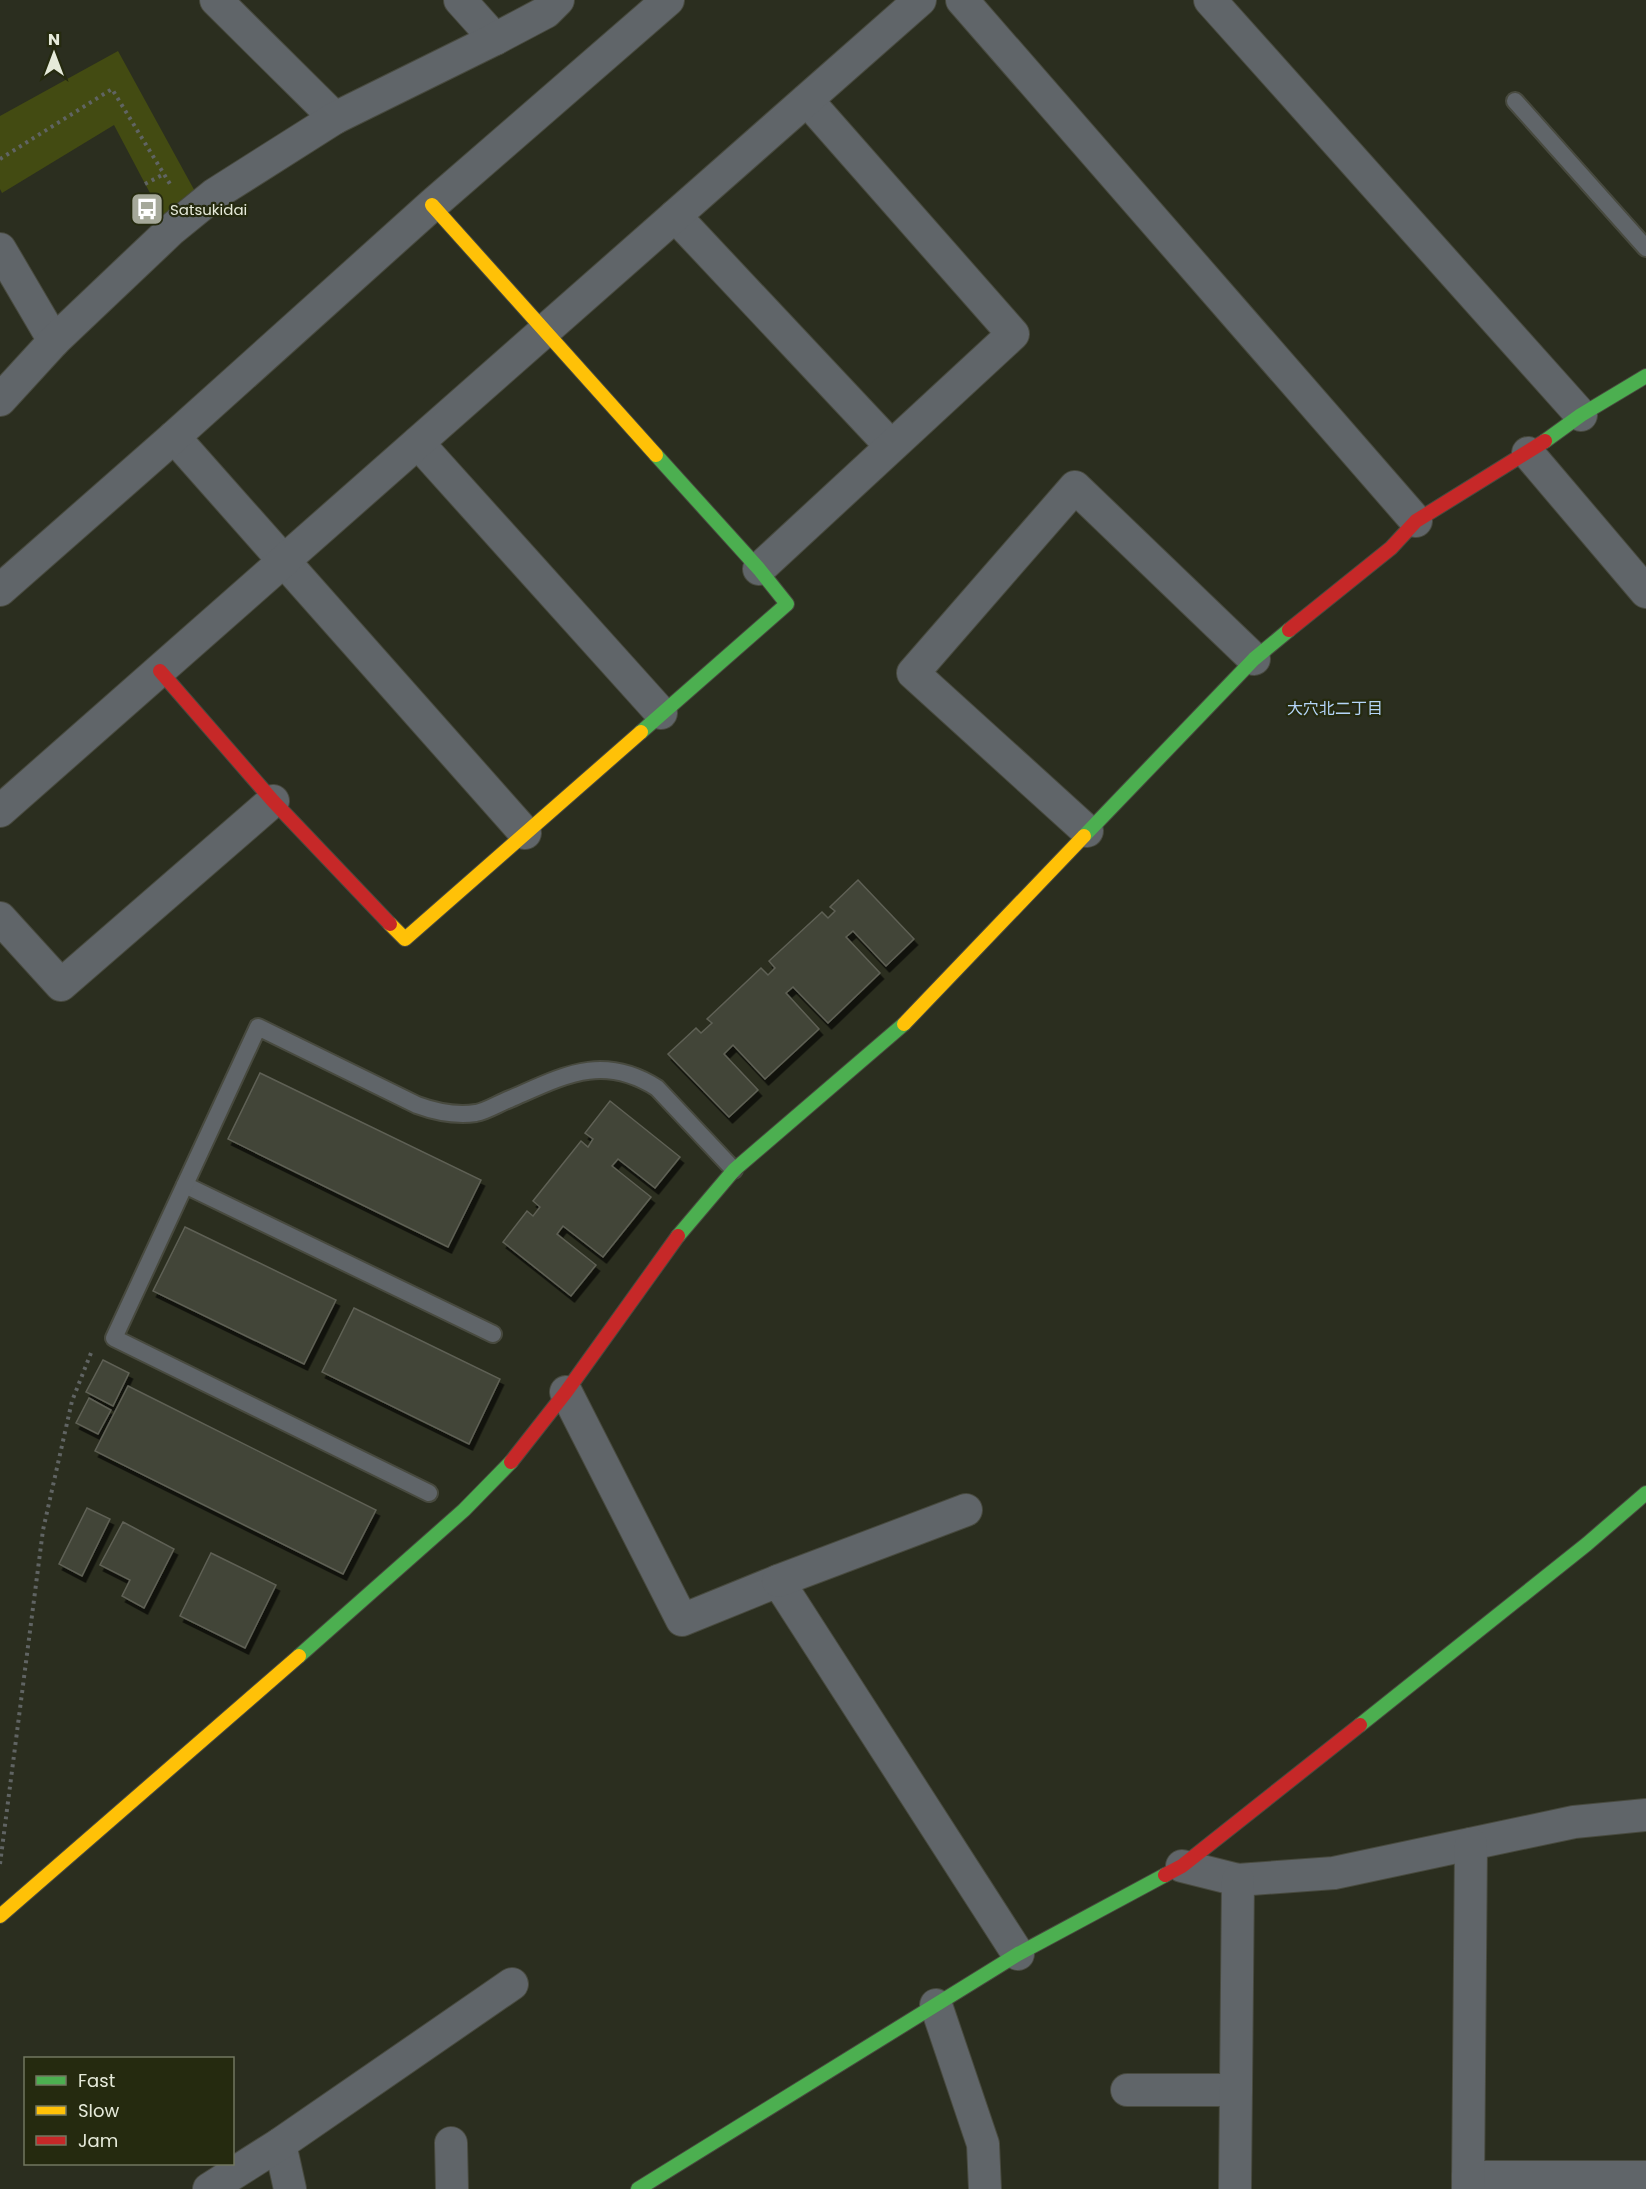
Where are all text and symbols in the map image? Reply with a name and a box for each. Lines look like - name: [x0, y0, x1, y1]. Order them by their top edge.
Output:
- north arrow: [24, 24, 84, 84]
- text: N: [48, 28, 60, 51]
- bus stop icon: Satsukidai: [129, 191, 165, 227]
- place label: Satsukidai: [170, 199, 247, 220]
- district label: 大穴北二丁目: [1287, 697, 1383, 720]
- legend: [24, 2057, 234, 2165]
- text: Fast: [78, 2068, 115, 2093]
- text: Slow: [78, 2098, 120, 2123]
- text: Jam: [78, 2128, 118, 2153]

